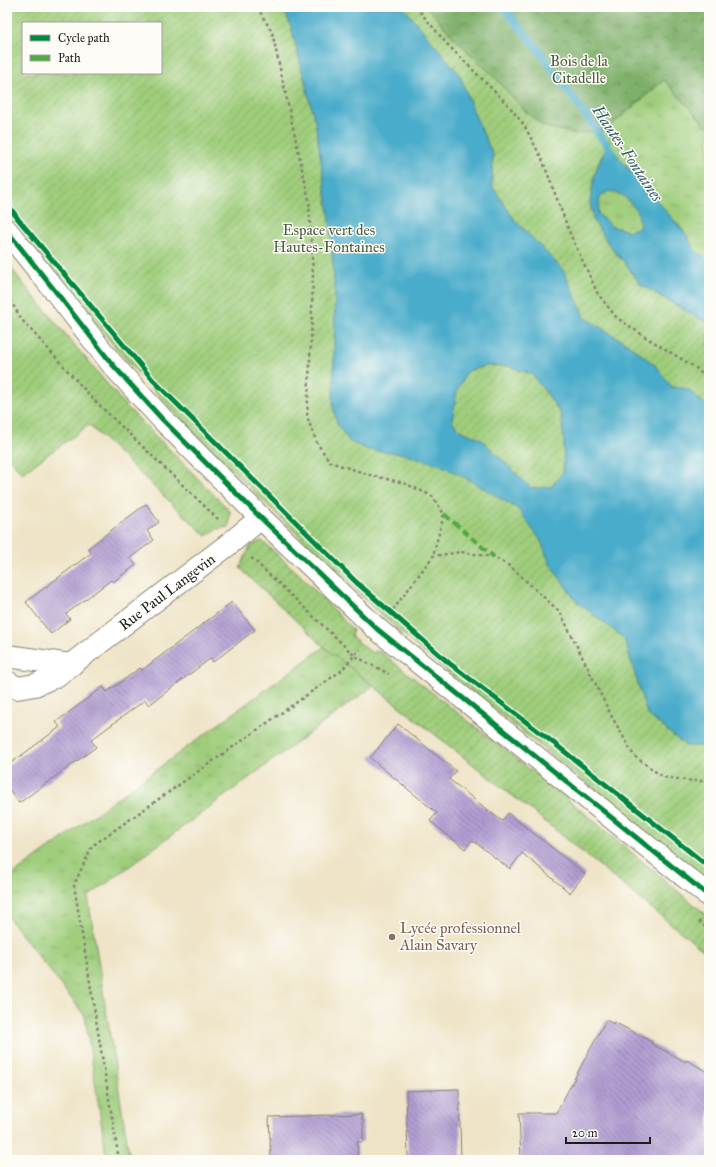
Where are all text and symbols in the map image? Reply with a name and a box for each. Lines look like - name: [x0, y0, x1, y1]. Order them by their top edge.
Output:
- legend: [22, 22, 162, 74]
- text: Cycle path: [58, 31, 110, 45]
- text: Path: [58, 51, 81, 65]
- park label: Bois de la Citadelle: [550, 52, 609, 87]
- water label: Hautes-Fontaines: [588, 101, 667, 205]
- park label: Espace vert des Hautes-Fontaines: [273, 221, 385, 256]
- street label: Rue Paul Langevin: [115, 550, 219, 634]
- place label: Lycée professionnel Alain Savary: [399, 919, 522, 954]
- marker: Lycée professionnel Alain Savary: [387, 932, 397, 942]
- scale bar: [566, 1119, 650, 1145]
- text: 20 m: [572, 1126, 598, 1140]

